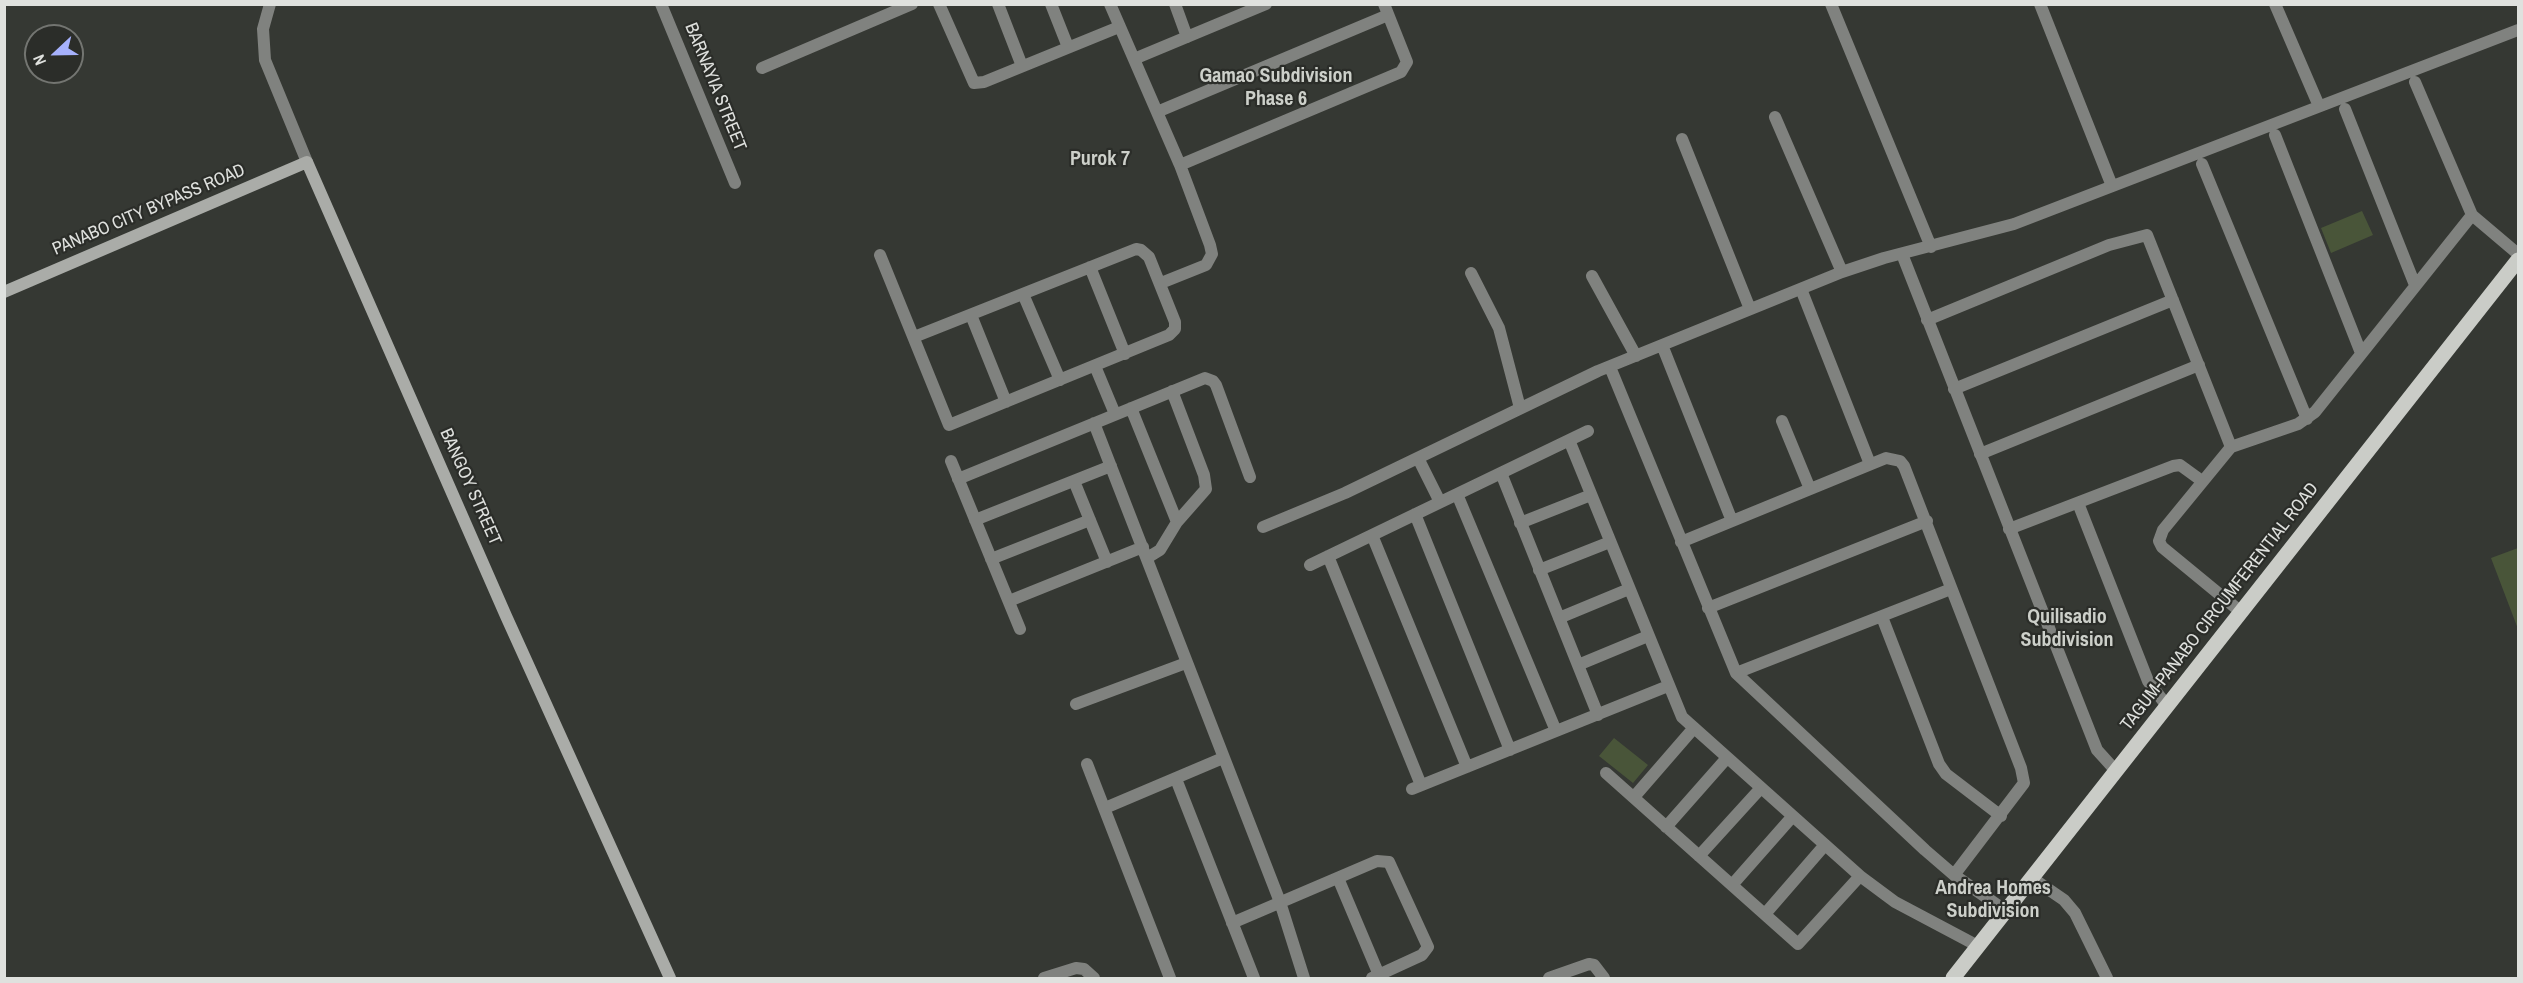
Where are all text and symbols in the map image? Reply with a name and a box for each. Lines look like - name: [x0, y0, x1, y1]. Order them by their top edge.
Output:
- street label: BARNAYIA STREET: [680, 20, 750, 154]
- north arrow: [24, 24, 84, 84]
- text: N: [27, 51, 51, 69]
- district label: Gamao Subdivision Phase 6: [1199, 65, 1353, 112]
- district label: Purok 7: [1070, 148, 1130, 172]
- street label: PANABO CITY BYPASS ROAD: [49, 160, 249, 260]
- street label: BANGOY STREET: [435, 425, 505, 549]
- street label: TAGUM-PANABO CIRCUMFERENTIAL ROAD: [2116, 479, 2324, 735]
- district label: Quilisadio Subdivision: [2021, 606, 2113, 653]
- district label: Andrea Homes Subdivision: [1935, 877, 2051, 924]

